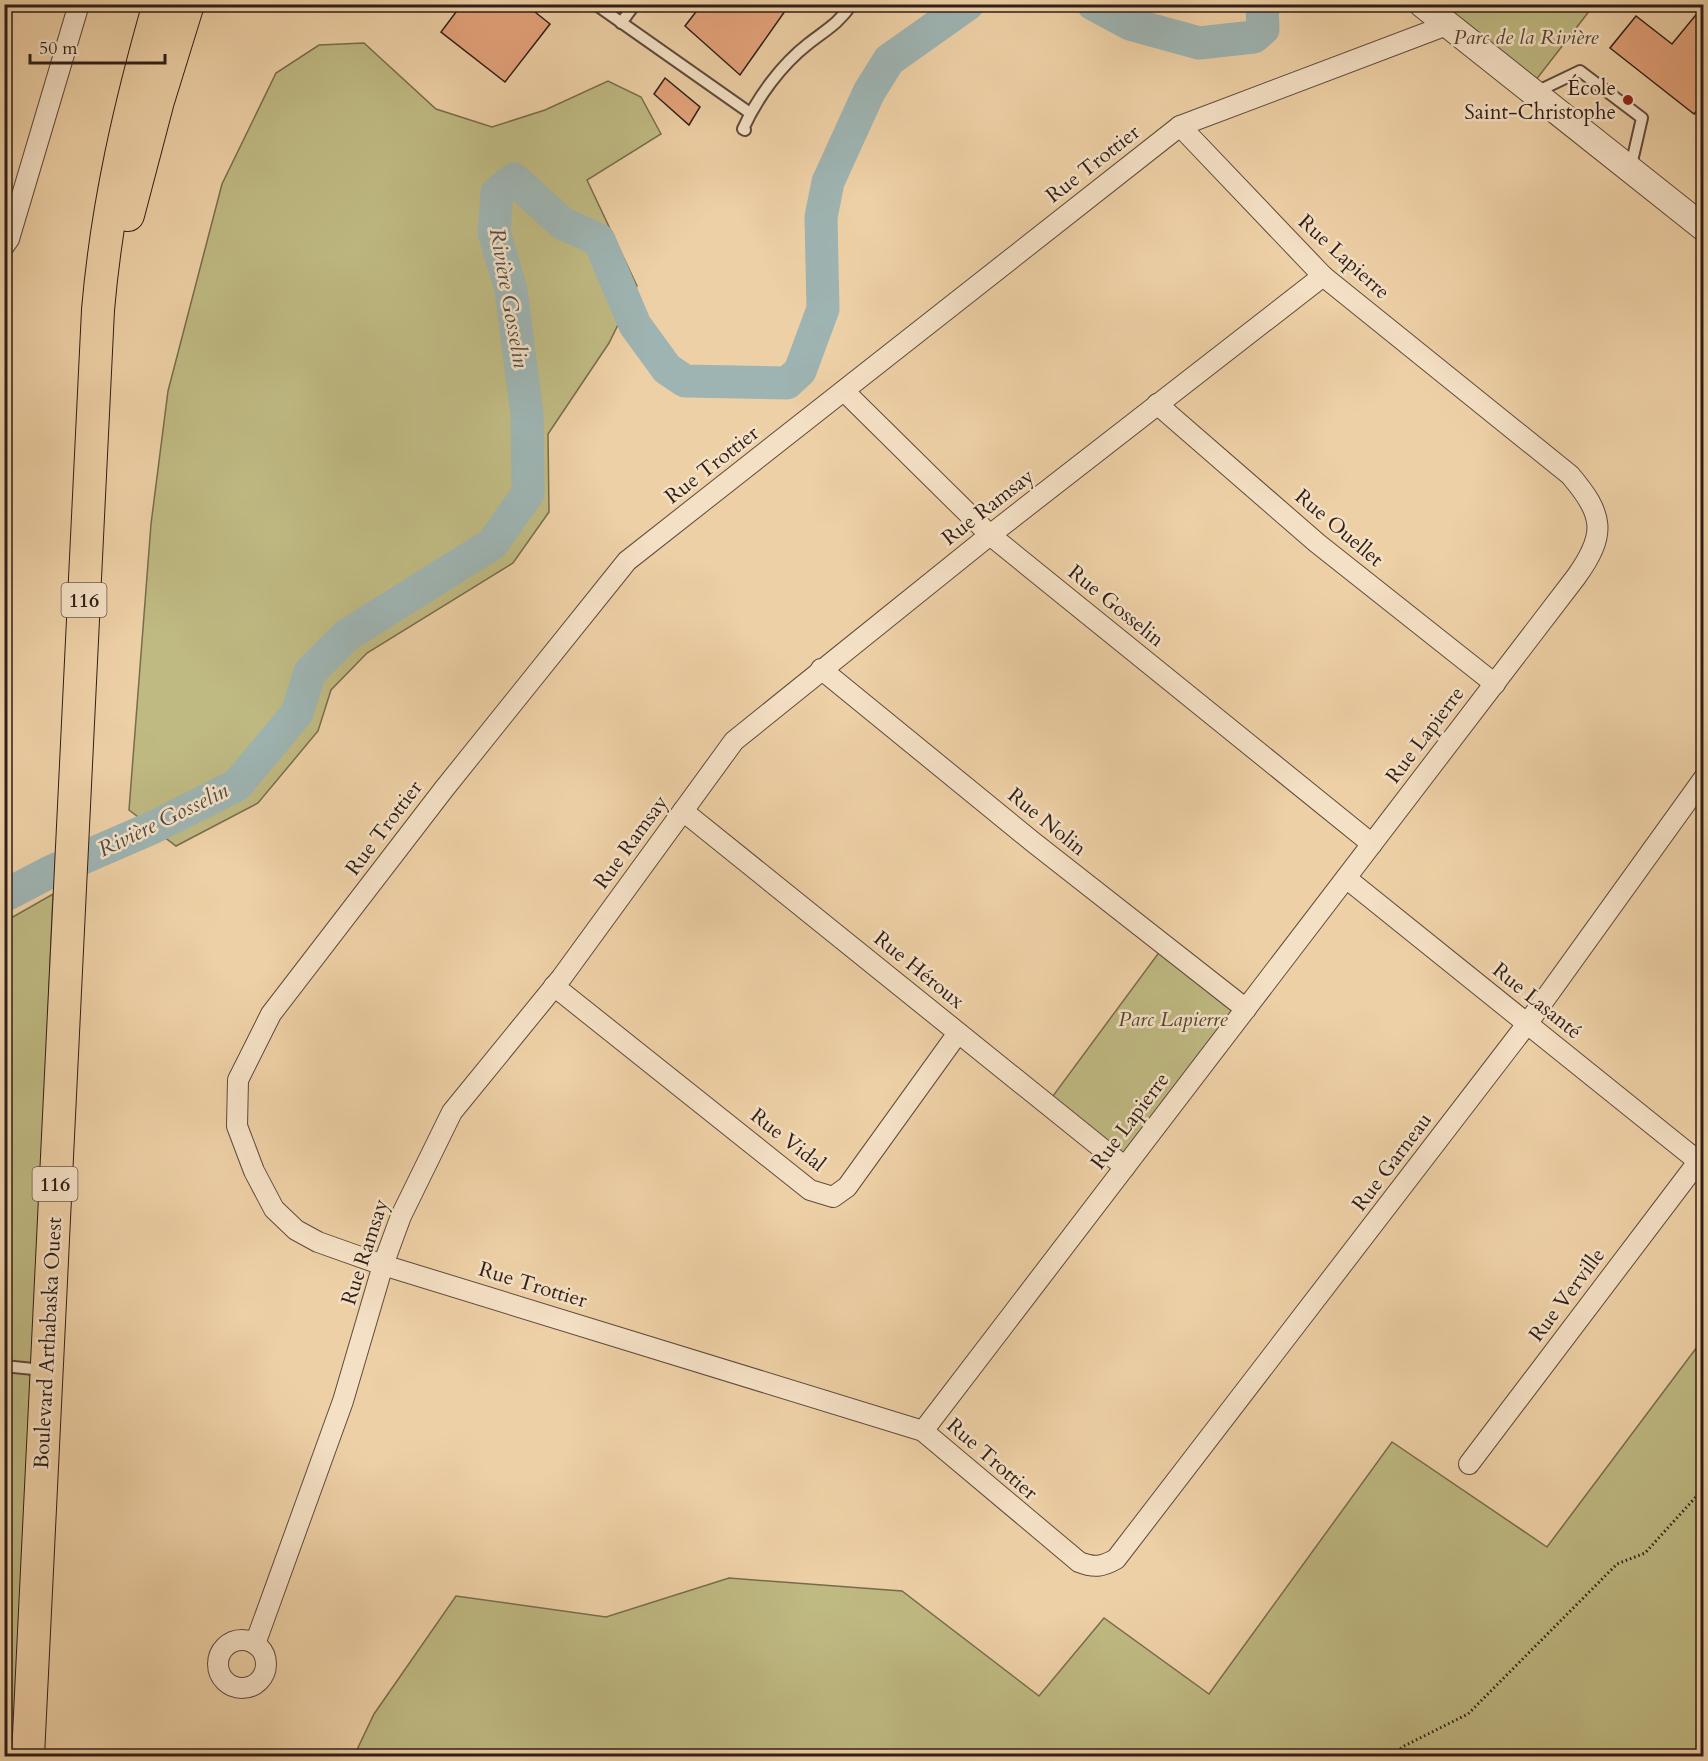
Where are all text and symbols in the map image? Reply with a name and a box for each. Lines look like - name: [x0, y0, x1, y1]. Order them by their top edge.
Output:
- park label: Parc de la Rivière: [1453, 23, 1600, 52]
- scale bar: [30, 27, 165, 65]
- text: 50 m: [39, 36, 78, 61]
- place label: École Saint-Christophe: [1464, 74, 1616, 127]
- marker: École Saint-Christophe: [1621, 93, 1635, 107]
- street label: Rue Trottier: [1040, 118, 1146, 210]
- street label: Rue Lapierre: [1292, 208, 1396, 306]
- water label: Rivière Gosselin: [482, 226, 536, 371]
- street label: Rue Trottier: [659, 419, 765, 511]
- street label: Rue Ramsay: [936, 462, 1040, 552]
- street label: Rue Ouellet: [1289, 482, 1390, 574]
- street label: Rue Gosselin: [1062, 558, 1170, 654]
- road number: 116: [62, 583, 106, 617]
- street label: Rue Lapierre: [1379, 681, 1471, 789]
- street label: Rue Trottier: [339, 774, 429, 881]
- water label: Rivière Gosselin: [93, 775, 233, 864]
- street label: Rue Nolin: [1001, 781, 1093, 863]
- street label: Rue Ramsay: [587, 789, 675, 895]
- street label: Rue Héroux: [867, 924, 971, 1016]
- street label: Rue Lasanté: [1486, 956, 1588, 1046]
- park label: Parc Lapierre: [1118, 1005, 1229, 1034]
- street label: Rue Lapierre: [1084, 1067, 1176, 1175]
- street label: Rue Vidal: [744, 1101, 832, 1179]
- street label: Rue Garneau: [1345, 1107, 1439, 1217]
- road number: 116: [32, 1167, 78, 1201]
- street label: Rue Ramsay: [334, 1195, 396, 1309]
- street label: Boulevard Arthabaska Ouest: [27, 1216, 69, 1470]
- street label: Rue Verville: [1522, 1242, 1612, 1348]
- street label: Rue Trottier: [475, 1255, 591, 1315]
- street label: Rue Trottier: [940, 1411, 1044, 1507]

